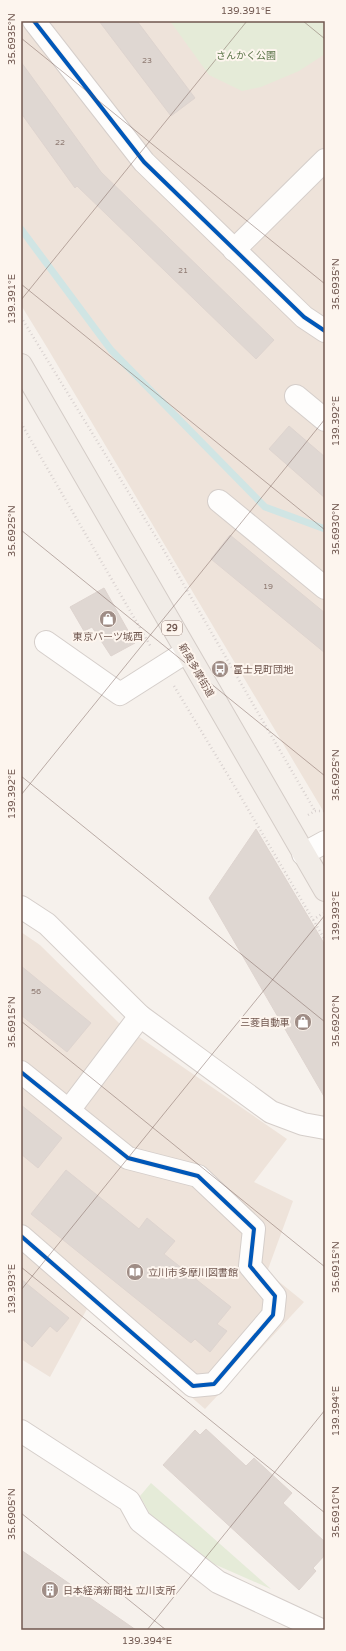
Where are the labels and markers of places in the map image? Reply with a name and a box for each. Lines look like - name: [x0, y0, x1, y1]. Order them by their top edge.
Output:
- shop icon: 東京パーツ城西: [98, 609, 118, 629]
- place label: 東京パーツ城西: [73, 631, 143, 643]
- bus stop icon: 富士見町団地: [210, 659, 230, 679]
- place label: 富士見町団地: [233, 664, 294, 676]
- shop icon: 三菱自動車: [293, 1012, 313, 1032]
- place label: 三菱自動車: [240, 1017, 290, 1029]
- library icon: 立川市多摩川図書館: [125, 1262, 145, 1282]
- place label: 立川市多摩川図書館: [148, 1267, 238, 1279]
- building icon: 日本経済新聞社 立川支所: [40, 1580, 60, 1600]
- place label: 日本経済新聞社 立川支所: [63, 1585, 176, 1597]

